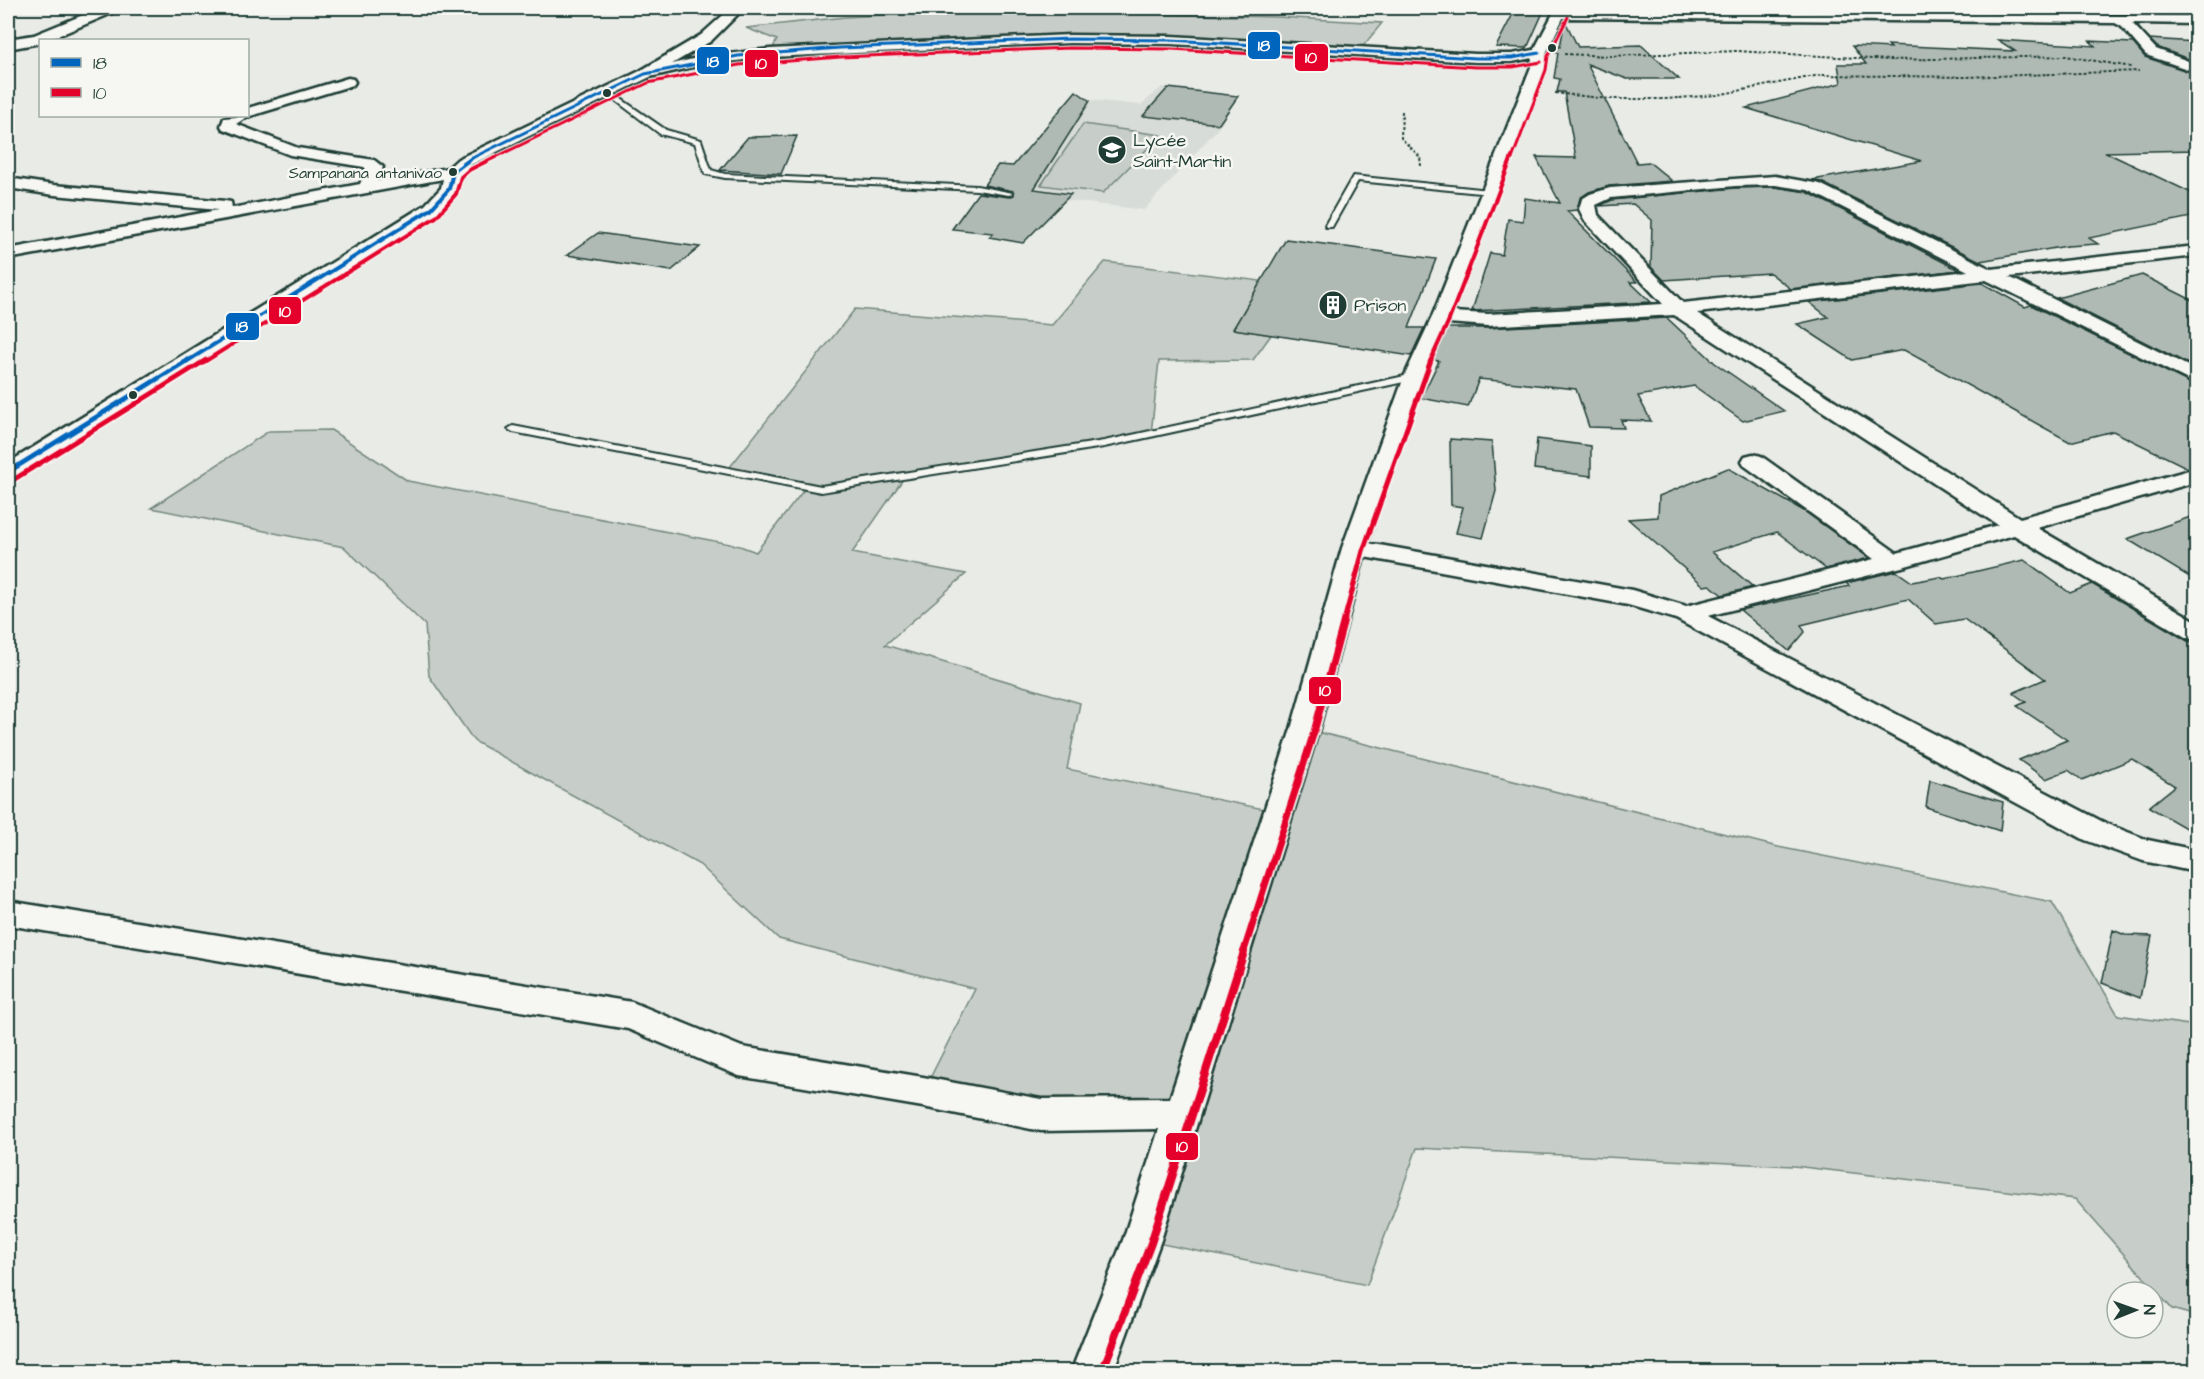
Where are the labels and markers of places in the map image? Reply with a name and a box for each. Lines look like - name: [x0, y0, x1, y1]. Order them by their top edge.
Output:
- unlabelled marker: [1546, 42, 1558, 54]
- unlabelled marker: [601, 87, 613, 99]
- place label: Lycée Saint-Martin: [1133, 128, 1231, 174]
- school or university icon: Lycée Saint-Martin: [1096, 134, 1128, 166]
- place label: Sampanana antanivao: [289, 162, 442, 184]
- marker: Sampanana antanivao: [447, 166, 459, 178]
- building icon: Prison: [1317, 289, 1349, 321]
- place label: Prison: [1354, 293, 1406, 318]
- unlabelled marker: [127, 389, 139, 401]

